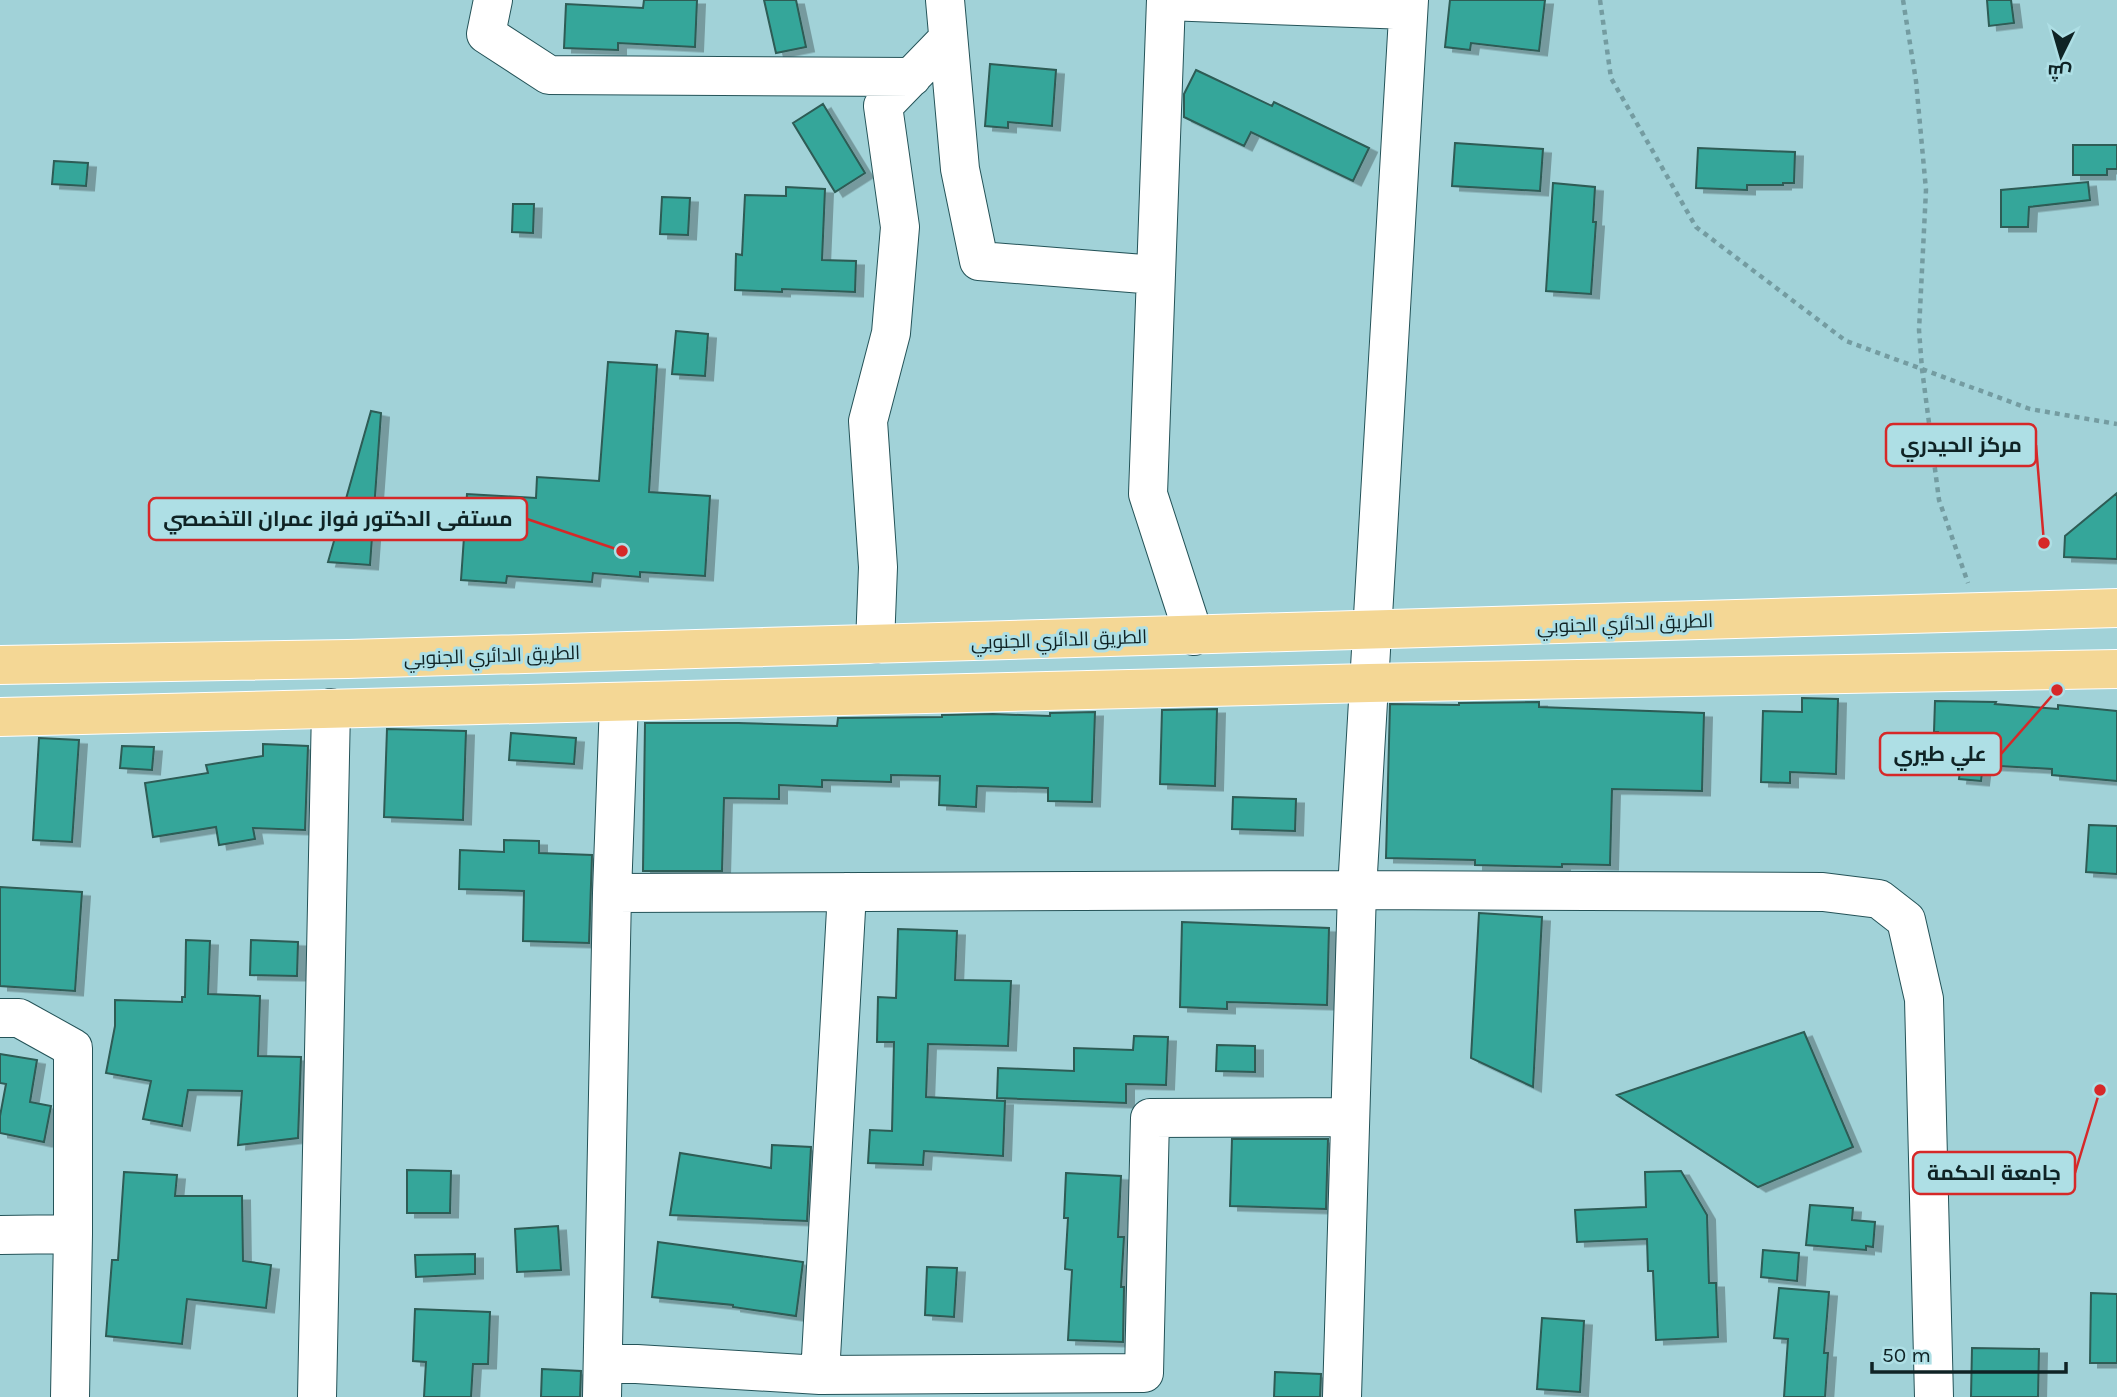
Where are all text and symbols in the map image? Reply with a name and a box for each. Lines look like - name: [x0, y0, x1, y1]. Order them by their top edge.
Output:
- north arrow: [2026, 21, 2096, 91]
- text: ش: [2046, 60, 2073, 84]
- callout: مركز الحيدري: [1886, 424, 2036, 466]
- text: مركز الحيدري: [1900, 433, 2022, 462]
- callout: مستفى الدكتور فواز عمران التخصصي: [149, 498, 527, 540]
- text: مستفى الدكتور فواز عمران التخصصي: [163, 507, 513, 535]
- street label: الطريق الدائري الجنوبي: [1536, 610, 1714, 641]
- street label: الطريق الدائري الجنوبي: [970, 626, 1148, 657]
- street label: الطريق الدائري الجنوبي: [403, 642, 581, 673]
- callout: علي طيري: [1880, 733, 2001, 775]
- text: علي طيري: [1893, 742, 1987, 771]
- callout: جامعة الحكمة: [1913, 1152, 2075, 1194]
- text: جامعة الحكمة: [1927, 1161, 2061, 1185]
- scale bar: [1872, 1330, 2066, 1374]
- text: 50 m: [1882, 1343, 1931, 1367]

